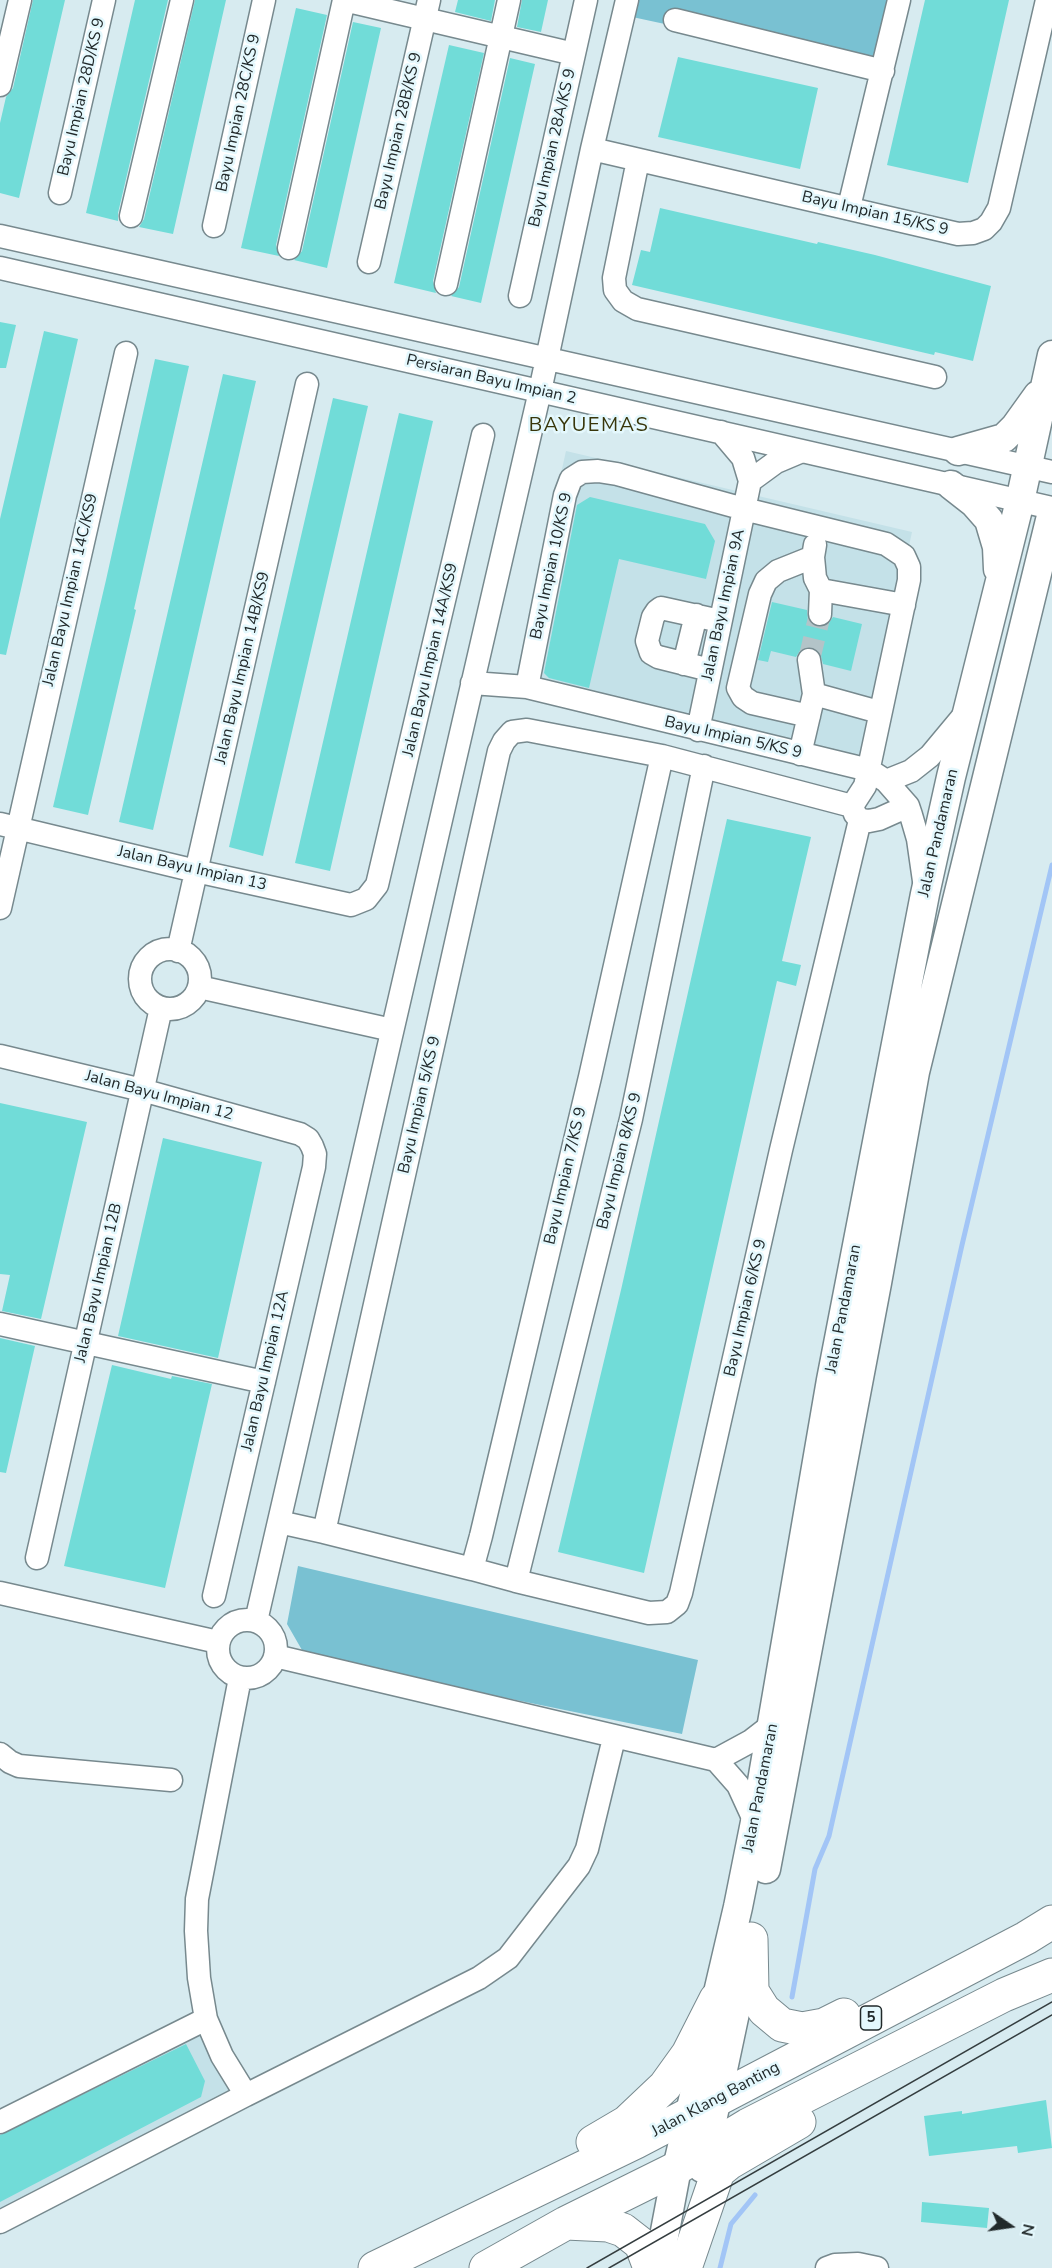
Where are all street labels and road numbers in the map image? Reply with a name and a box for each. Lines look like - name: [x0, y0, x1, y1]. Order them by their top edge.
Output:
- street label: Bayu Impian 28D/KS 9: [54, 16, 110, 178]
- street label: Bayu Impian 28C/KS 9: [213, 32, 265, 194]
- street label: Bayu Impian 28B/KS 9: [372, 51, 426, 211]
- street label: Bayu Impian 28A/KS 9: [525, 67, 581, 229]
- street label: Bayu Impian 15/KS 9: [800, 188, 950, 240]
- street label: Persiaran Bayu Impian 2: [404, 351, 578, 409]
- street label: Bayu Impian 10/KS 9: [527, 491, 577, 641]
- street label: Jalan Bayu Impian 14C/KS9: [39, 492, 103, 688]
- street label: Jalan Bayu Impian 9A: [699, 527, 749, 683]
- street label: Jalan Bayu Impian 14A/KS9: [399, 561, 463, 759]
- street label: Jalan Bayu Impian 14B/KS9: [212, 570, 274, 766]
- street label: Bayu Impian 5/KS 9: [662, 713, 804, 763]
- street label: Jalan Pandamaran: [915, 767, 963, 899]
- street label: Jalan Bayu Impian 13: [116, 843, 268, 895]
- street label: Bayu Impian 5/KS 9: [395, 1034, 445, 1176]
- street label: Jalan Bayu Impian 12: [83, 1067, 235, 1125]
- street label: Bayu Impian 8/KS 9: [594, 1091, 646, 1231]
- street label: Bayu Impian 7/KS 9: [541, 1105, 591, 1247]
- street label: Jalan Bayu Impian 12B: [71, 1201, 127, 1365]
- street label: Bayu Impian 6/KS 9: [721, 1237, 771, 1379]
- street label: Jalan Pandamaran: [822, 1243, 866, 1375]
- street label: Jalan Bayu Impian 12A: [238, 1289, 294, 1453]
- street label: Jalan Pandamaran: [739, 1722, 783, 1854]
- road number: 5: [860, 2006, 882, 2030]
- street label: Jalan Klang Banting: [649, 2058, 783, 2142]

